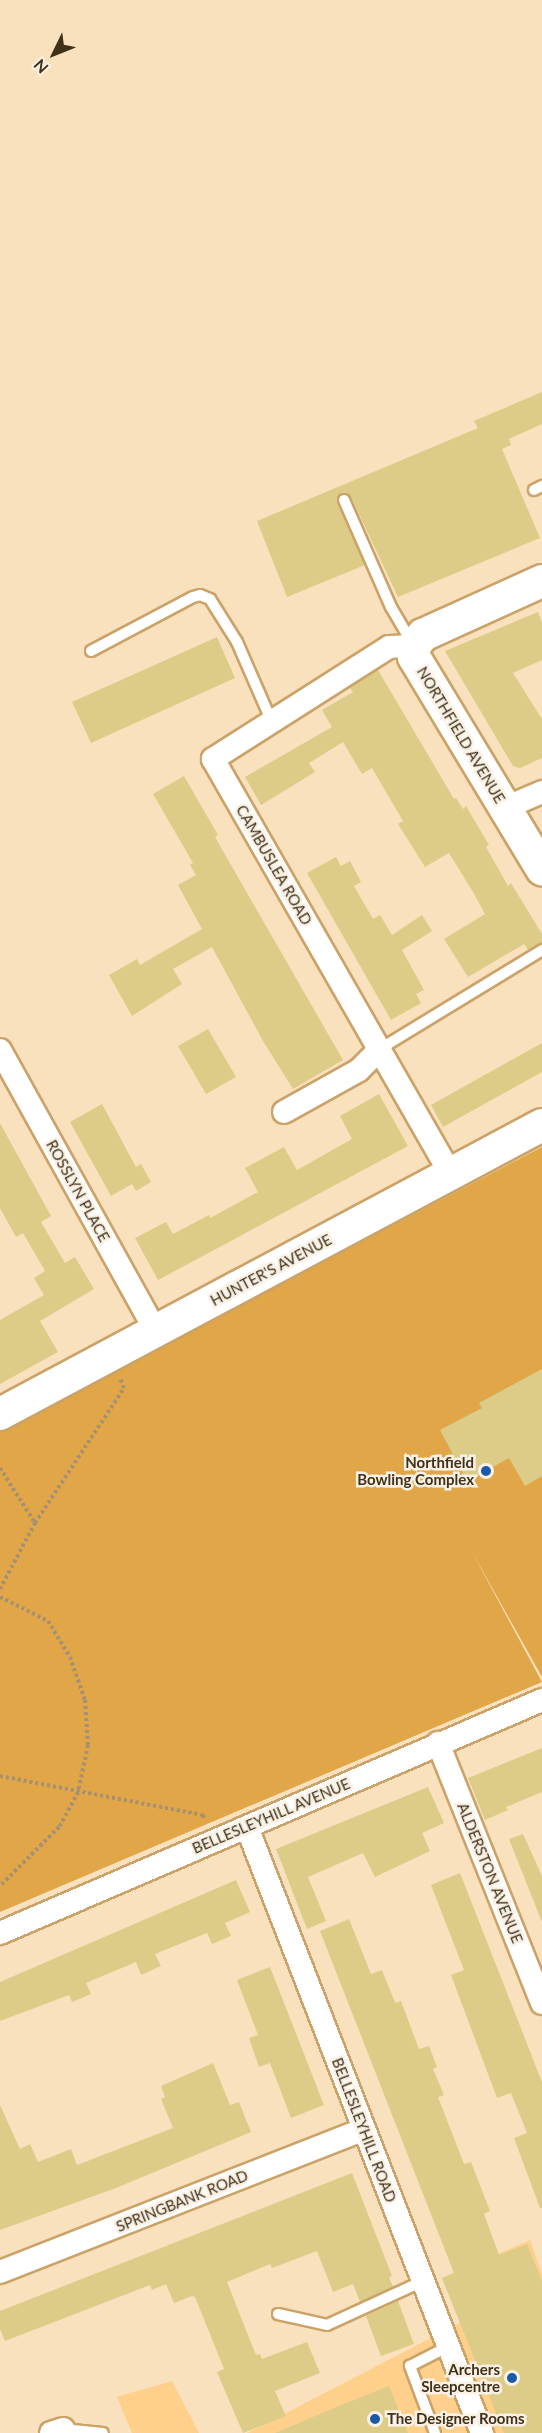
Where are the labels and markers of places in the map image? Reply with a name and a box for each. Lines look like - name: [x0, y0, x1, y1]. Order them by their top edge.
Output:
- place label: Northfield Bowling Complex: [357, 1453, 474, 1488]
- marker: Northfield Bowling Complex: [479, 1464, 493, 1478]
- place label: Archers Sleepcentre: [421, 2360, 500, 2395]
- marker: Archers Sleepcentre: [505, 2371, 519, 2385]
- place label: The Designer Rooms: [387, 2410, 525, 2428]
- marker: The Designer Rooms: [368, 2412, 382, 2426]

